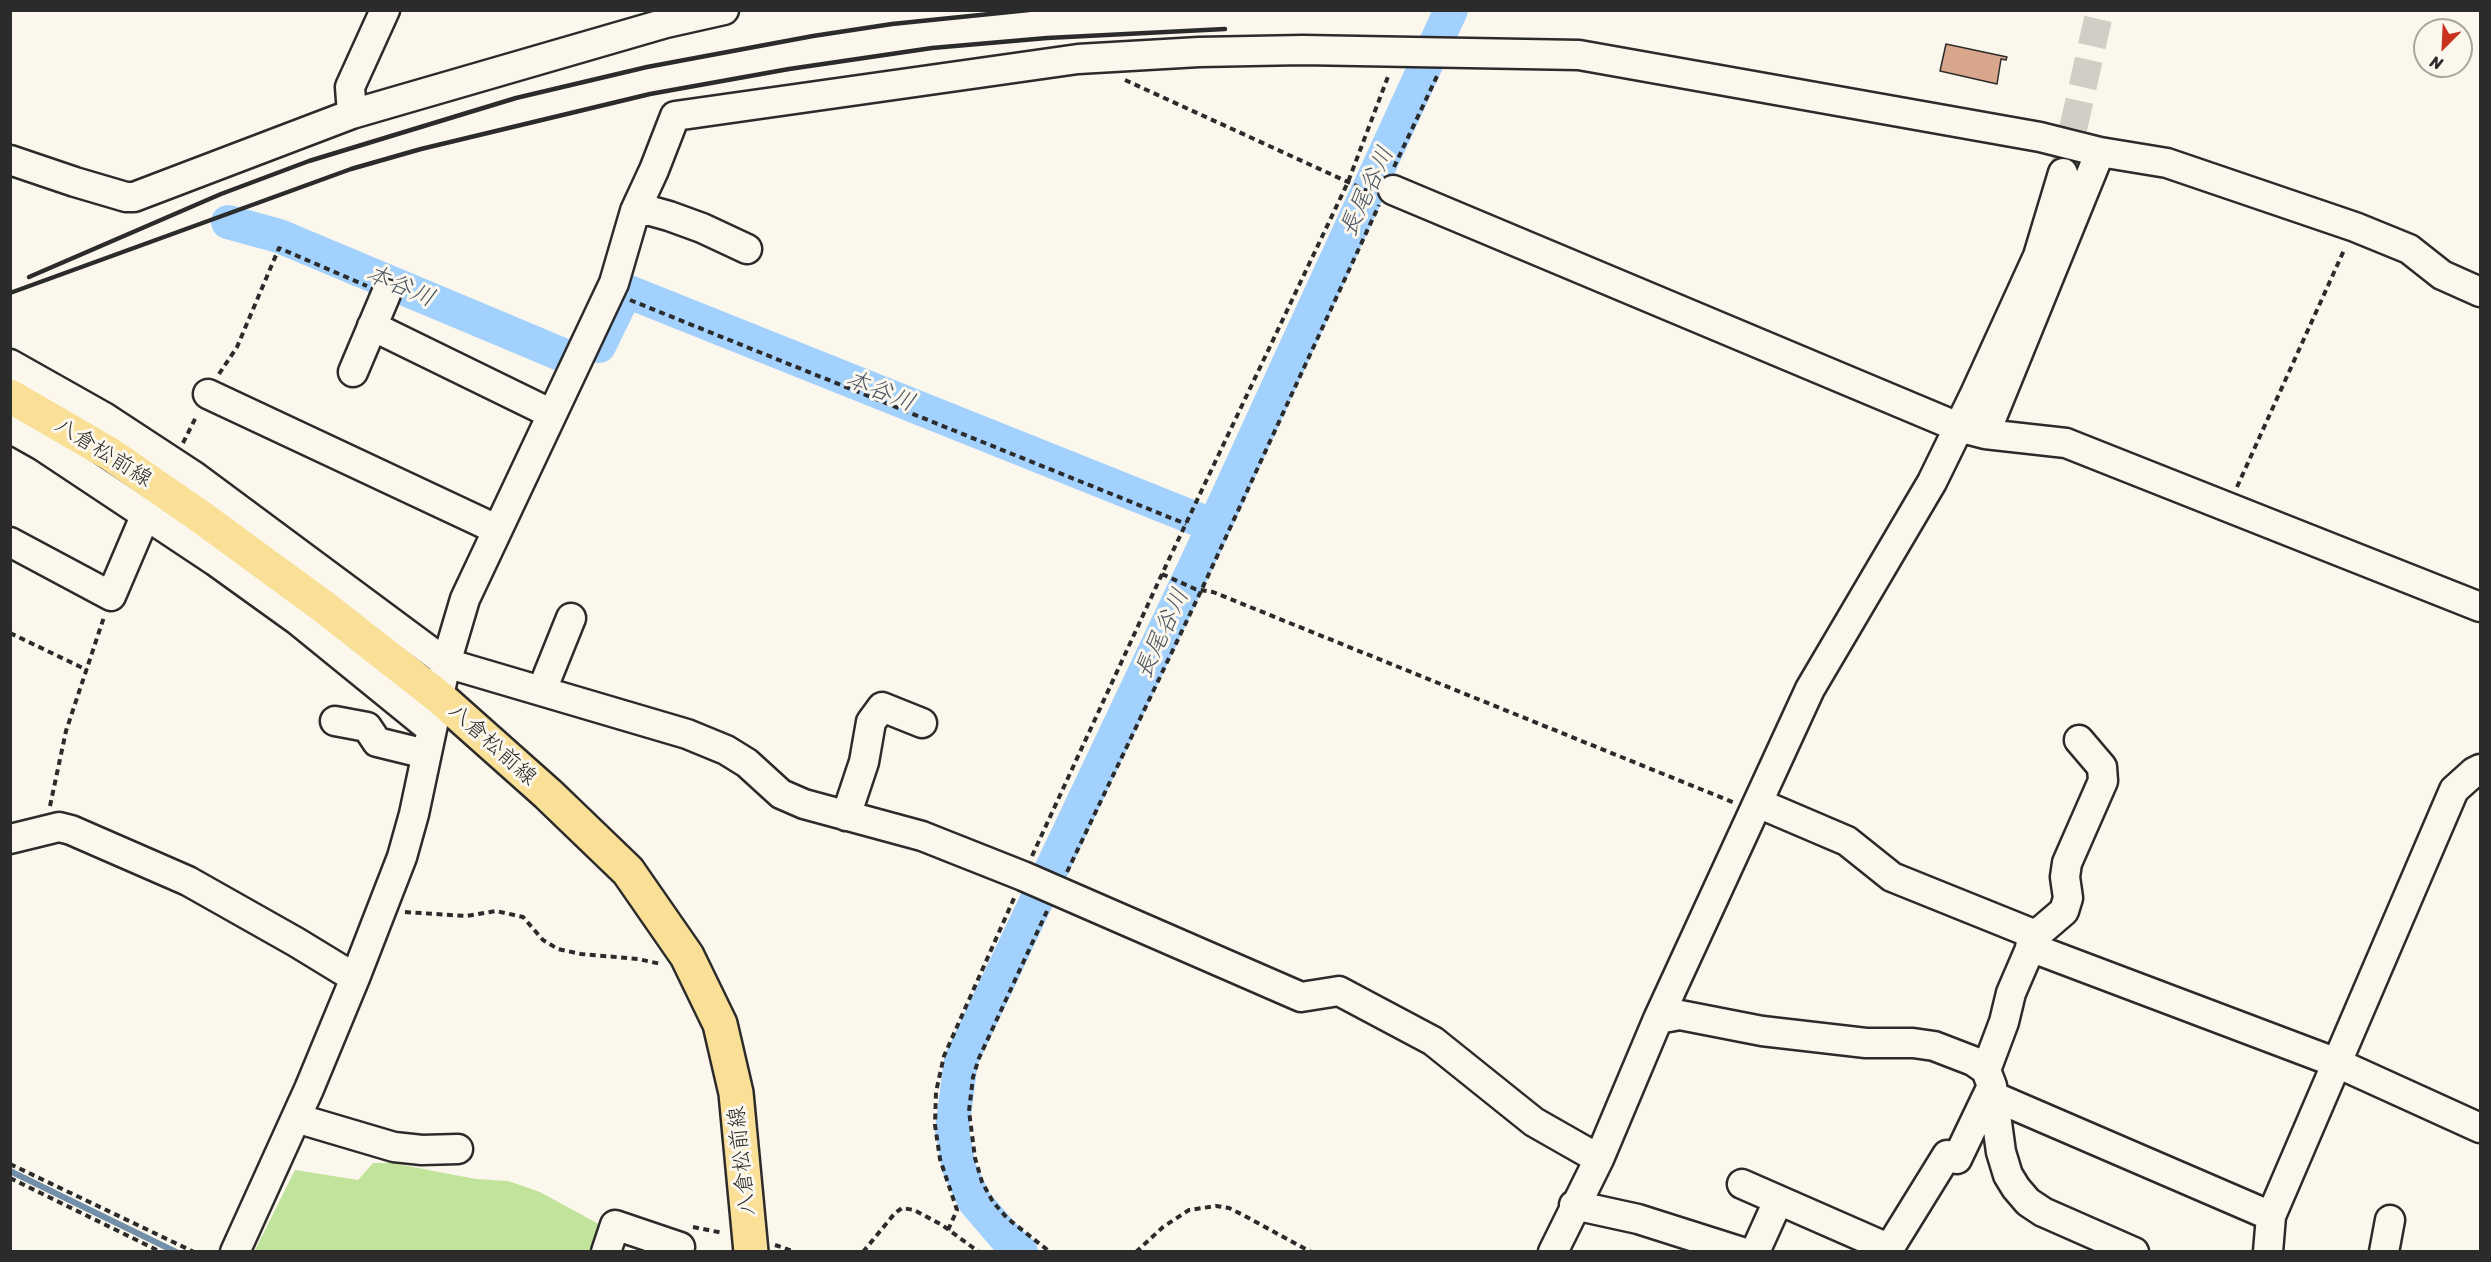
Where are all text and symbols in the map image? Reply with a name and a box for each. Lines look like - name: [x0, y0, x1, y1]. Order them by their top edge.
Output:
- north arrow: [2413, 18, 2473, 78]
- text: N: [2425, 48, 2447, 79]
- water label: 長尾谷川: [1335, 142, 1401, 242]
- water label: 本谷川: [361, 260, 439, 314]
- water label: 本谷川: [841, 365, 919, 419]
- street label: 八倉松前線: [49, 413, 157, 493]
- water label: 長尾谷川: [1130, 584, 1196, 684]
- street label: 八倉松前線: [442, 698, 542, 792]
- street label: 八倉松前線: [724, 1105, 762, 1217]

